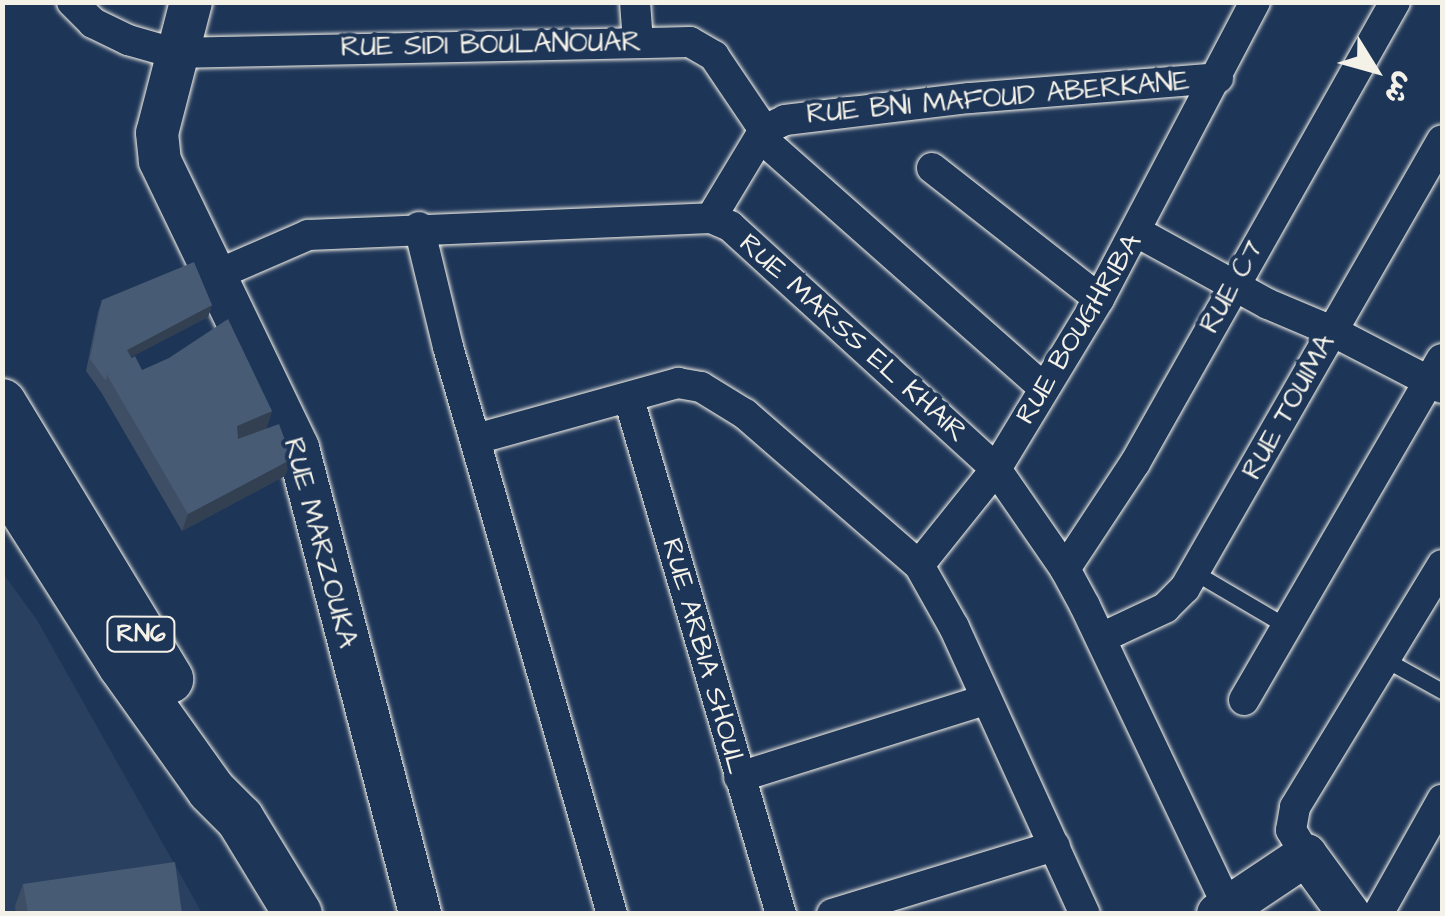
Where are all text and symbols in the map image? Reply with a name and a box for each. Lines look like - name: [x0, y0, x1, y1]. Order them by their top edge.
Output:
- north arrow: [1325, 20, 1425, 120]
- street label: RUE SIDI BOULANOUAR: [340, 26, 642, 64]
- text: ش: [1375, 64, 1424, 112]
- street label: RUE BNI MAFOUD ABERKANE: [805, 65, 1191, 131]
- street label: RUE MARSS EL KHAIR: [732, 227, 974, 449]
- street label: RUE BOUGHRIBA: [1009, 228, 1149, 430]
- street label: RUE C7: [1193, 235, 1271, 339]
- street label: RUE TOUIMA: [1235, 329, 1343, 485]
- street label: RUE MARZOUKA: [276, 434, 364, 652]
- street label: RUE ARBIA SHOUL: [654, 534, 754, 778]
- road number: RN6: [106, 614, 176, 654]

